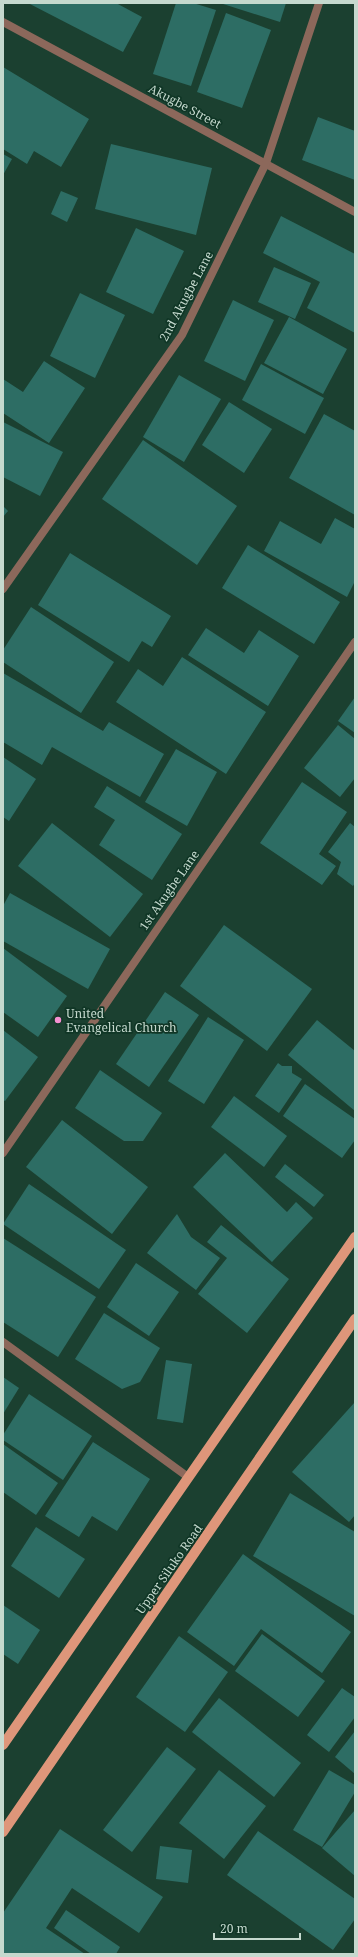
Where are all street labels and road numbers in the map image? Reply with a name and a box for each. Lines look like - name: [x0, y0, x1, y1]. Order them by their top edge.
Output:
- street label: Akugbe Street: [146, 80, 224, 132]
- street label: 2nd Akugbe Lane: [155, 248, 217, 344]
- street label: 1st Akugbe Lane: [135, 846, 203, 934]
- street label: Upper Siluko Road: [132, 1520, 207, 1617]

